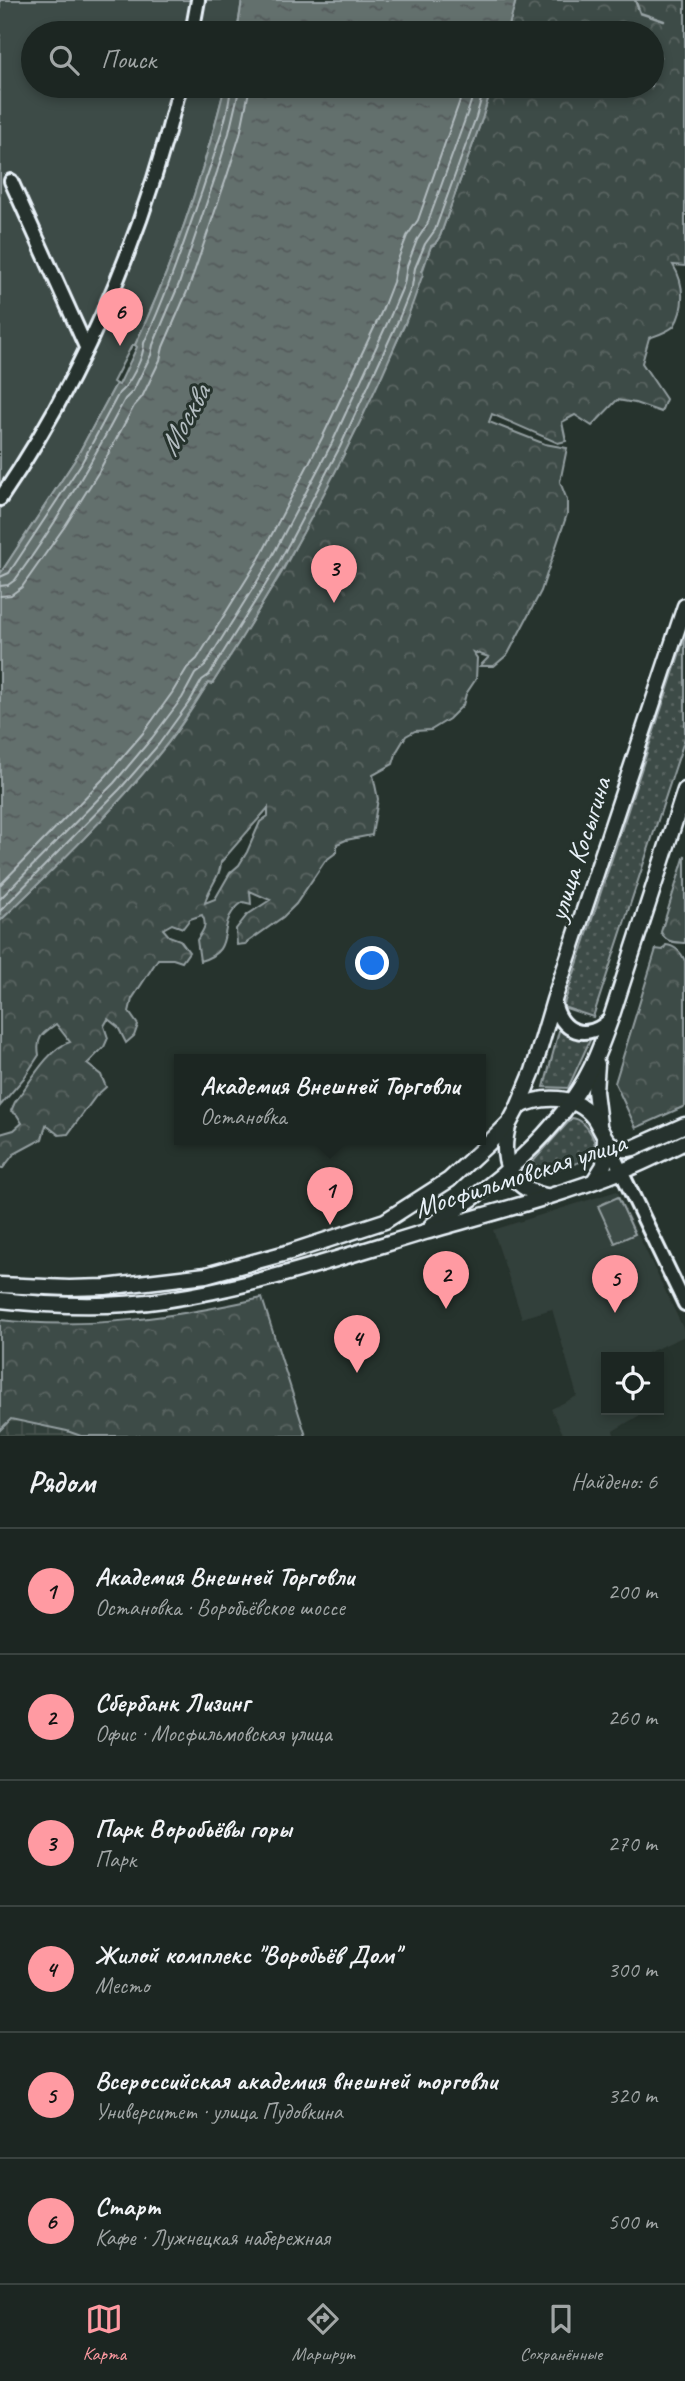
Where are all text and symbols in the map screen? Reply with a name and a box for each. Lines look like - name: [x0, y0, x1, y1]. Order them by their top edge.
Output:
- search box: [21, 21, 664, 98]
- icon: search: [45, 41, 83, 79]
- text: Поиск: [101, 43, 156, 76]
- pin: 6: [97, 288, 143, 346]
- water label: Москва: [149, 375, 220, 462]
- pin: 3: [311, 545, 357, 603]
- street label: улица Косыгина: [539, 771, 619, 927]
- your location: [355, 946, 389, 980]
- popup: [174, 1054, 486, 1145]
- text: Академия Внешней Торговли: [200, 1069, 460, 1102]
- text: Остановка: [200, 1102, 286, 1131]
- street label: Мосфильмовская улица: [410, 1124, 632, 1226]
- pin: 1: [307, 1167, 353, 1225]
- pin: 2: [423, 1251, 469, 1309]
- pin: 5: [592, 1255, 638, 1313]
- pin: 4: [334, 1315, 380, 1373]
- map controls: [601, 1352, 664, 1415]
- button: locate: [601, 1352, 664, 1415]
- text: Рядом: [28, 1463, 95, 1501]
- text: Найдено: 6: [571, 1467, 657, 1496]
- text: Академия Внешней Торговли: [95, 1560, 354, 1593]
- text: 1: [46, 1577, 56, 1606]
- text: 200 m: [608, 1577, 657, 1606]
- text: Остановка · Воробьёвское шоссе: [95, 1593, 345, 1622]
- text: Сбербанк Лизинг: [95, 1686, 250, 1719]
- text: 2: [46, 1703, 56, 1732]
- text: 260 m: [608, 1703, 657, 1732]
- text: Офис · Мосфильмовская улица: [95, 1719, 332, 1748]
- text: Парк Воробьёвы горы: [95, 1812, 292, 1845]
- text: 3: [46, 1829, 56, 1858]
- text: 270 m: [608, 1829, 657, 1858]
- text: Парк: [95, 1845, 136, 1874]
- text: Жилой комплекс "Воробьёв Дом": [95, 1938, 400, 1971]
- text: 4: [46, 1955, 56, 1984]
- text: 300 m: [608, 1955, 657, 1984]
- text: Место: [95, 1971, 149, 2000]
- text: Всероссийская академия внешней торговли: [95, 2064, 497, 2097]
- text: 5: [46, 2081, 56, 2110]
- text: 320 m: [608, 2081, 657, 2110]
- text: Университет · улица Пудовкина: [95, 2097, 343, 2126]
- text: Старт: [95, 2190, 161, 2223]
- text: 6: [46, 2207, 56, 2236]
- text: 500 m: [608, 2207, 657, 2236]
- text: Кафе · Лужнецкая набережная: [95, 2223, 330, 2252]
- tab: Карта: [83, 2300, 126, 2366]
- tab: Маршрут: [292, 2300, 354, 2366]
- tab: Сохранённые: [520, 2300, 602, 2366]

